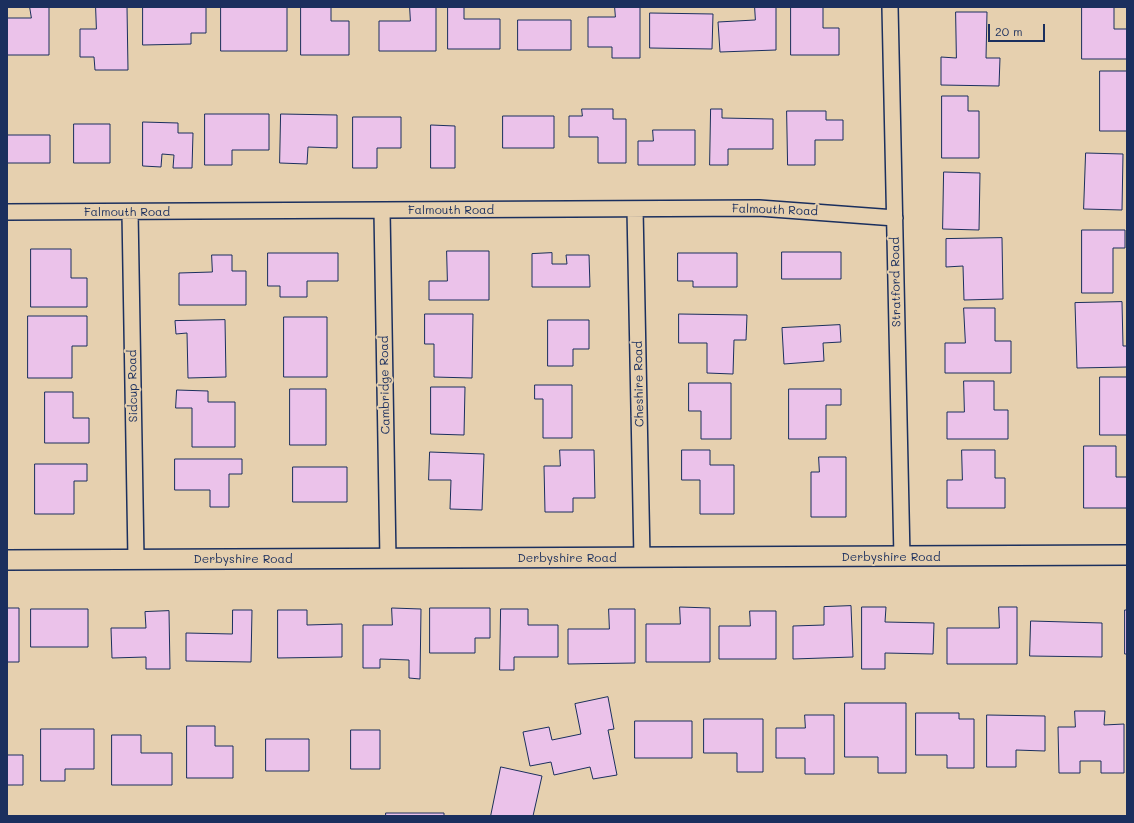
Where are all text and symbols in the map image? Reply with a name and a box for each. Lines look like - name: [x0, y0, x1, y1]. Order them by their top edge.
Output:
- scale bar: [990, 16, 1047, 42]
- text: 20 m: [995, 23, 1023, 39]
- street label: Falmouth Road: [732, 201, 818, 219]
- street label: Falmouth Road: [408, 203, 494, 217]
- street label: Falmouth Road: [84, 205, 170, 219]
- street label: Stratford Road: [888, 237, 904, 327]
- street label: Cambridge Road: [377, 336, 393, 434]
- street label: Cheshire Road: [631, 341, 647, 427]
- street label: Sidcup Road: [125, 349, 141, 423]
- street label: Derbyshire Road: [841, 550, 941, 564]
- street label: Derbyshire Road: [517, 551, 617, 565]
- street label: Derbyshire Road: [193, 552, 293, 566]

